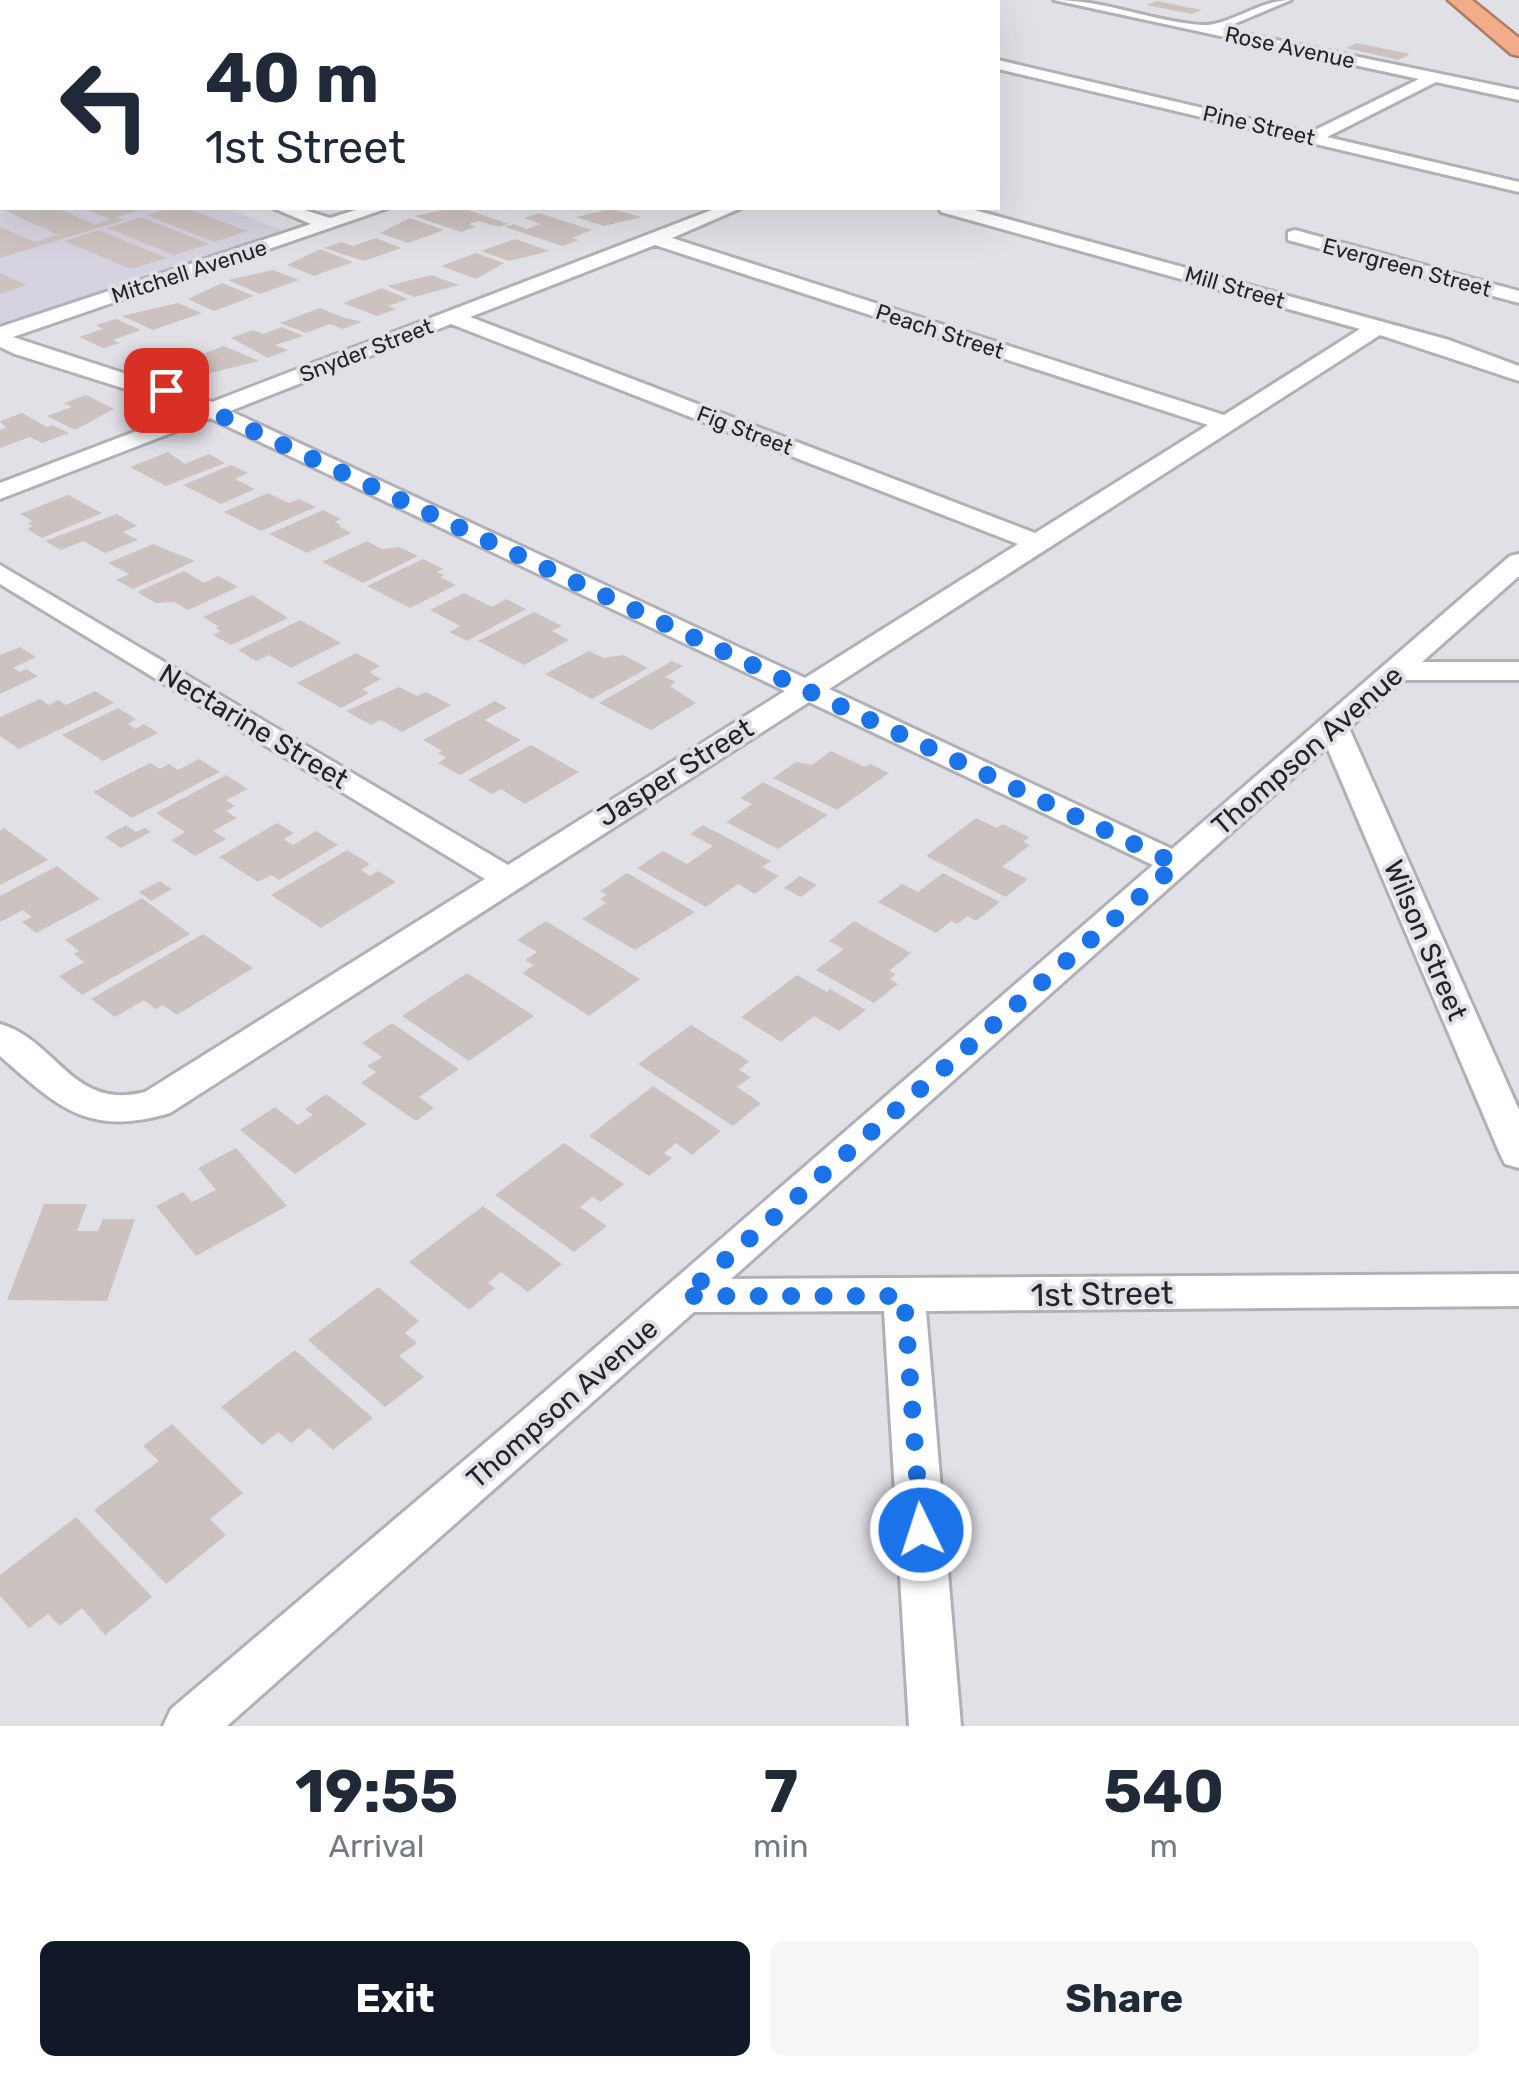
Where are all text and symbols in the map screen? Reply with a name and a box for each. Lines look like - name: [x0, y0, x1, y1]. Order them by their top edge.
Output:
- street label: Rose Avenue: [1222, 21, 1357, 74]
- text: 40 m: [205, 37, 379, 120]
- icon: left: [40, 40, 170, 170]
- street label: Pine Street: [1200, 100, 1318, 152]
- text: 1st Street: [205, 121, 406, 174]
- street label: Evergreen Street: [1320, 232, 1495, 303]
- street label: Mitchell Avenue: [108, 234, 270, 309]
- street label: Mill Street: [1182, 260, 1288, 315]
- street label: Peach Street: [872, 298, 1008, 365]
- street label: Snyder Street: [296, 313, 437, 388]
- pin: [124, 348, 209, 433]
- icon: arrive: [139, 363, 194, 418]
- street label: Fig Street: [693, 400, 797, 461]
- street label: Nectarine Street: [153, 657, 354, 796]
- street label: Thompson Avenue: [1205, 659, 1409, 842]
- street label: Jasper Street: [591, 711, 759, 833]
- street label: Wilson Street: [1377, 855, 1474, 1025]
- street label: 1st Street: [1030, 1274, 1174, 1314]
- street label: Thompson Avenue: [460, 1312, 664, 1495]
- position arrow: [869, 1478, 973, 1582]
- text: 19:55: [295, 1756, 458, 1827]
- text: 7: [764, 1756, 798, 1827]
- text: 540: [1104, 1756, 1224, 1827]
- text: Arrival: [329, 1827, 425, 1865]
- text: min: [753, 1827, 809, 1865]
- text: m: [1150, 1827, 1178, 1865]
- button: Exit: [40, 1941, 750, 2056]
- button: Share: [770, 1941, 1479, 2056]

